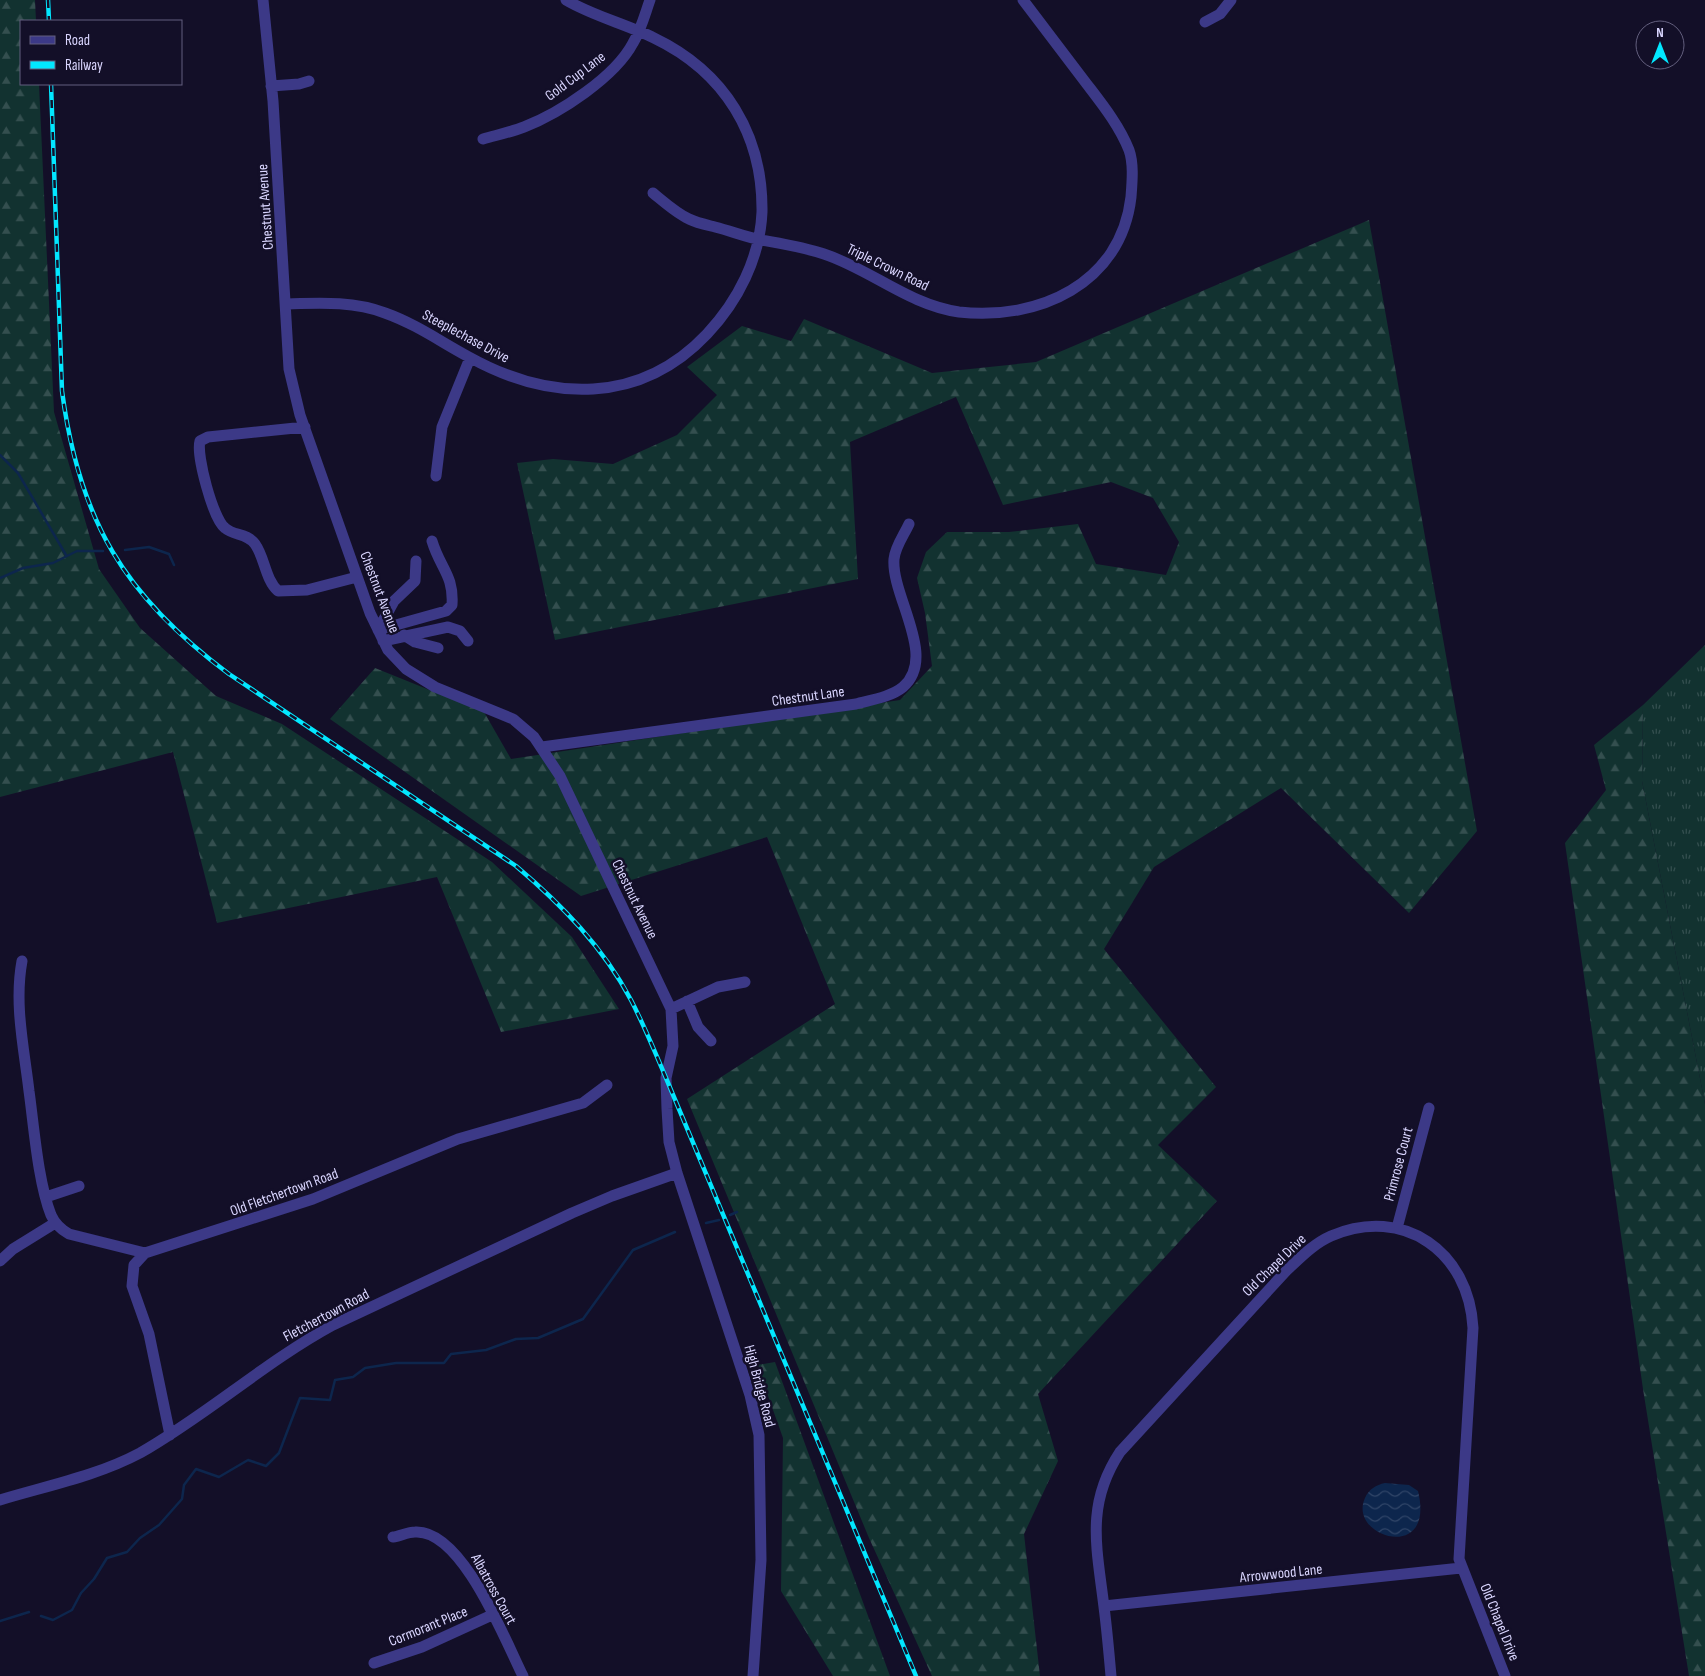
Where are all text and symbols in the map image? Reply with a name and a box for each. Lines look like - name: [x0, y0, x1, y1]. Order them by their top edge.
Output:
- legend: [20, 20, 182, 85]
- north arrow: [1635, 20, 1685, 70]
- text: N: [1656, 24, 1664, 41]
- text: Road: [65, 31, 90, 50]
- street label: Gold Cup Lane: [541, 47, 609, 105]
- text: Railway: [65, 56, 103, 75]
- street label: Chestnut Avenue: [253, 163, 278, 251]
- street label: Triple Crown Road: [844, 239, 932, 296]
- street label: Steeplechase Drive: [419, 305, 513, 367]
- street label: Chestnut Avenue: [355, 549, 404, 636]
- street label: Chestnut Lane: [771, 682, 846, 711]
- street label: Chestnut Avenue: [607, 856, 662, 942]
- street label: Primrose Court: [1379, 1125, 1418, 1203]
- street label: Old Fletchertown Road: [228, 1164, 341, 1221]
- street label: Old Chapel Drive: [1238, 1230, 1310, 1301]
- street label: Fletchertown Road: [280, 1285, 373, 1346]
- street label: High Bridge Road: [739, 1343, 780, 1429]
- street label: Albatross Court: [466, 1550, 521, 1628]
- street label: Arrowwood Lane: [1238, 1560, 1323, 1587]
- street label: Old Chapel Drive: [1475, 1581, 1524, 1664]
- street label: Cormorant Place: [386, 1602, 471, 1651]

